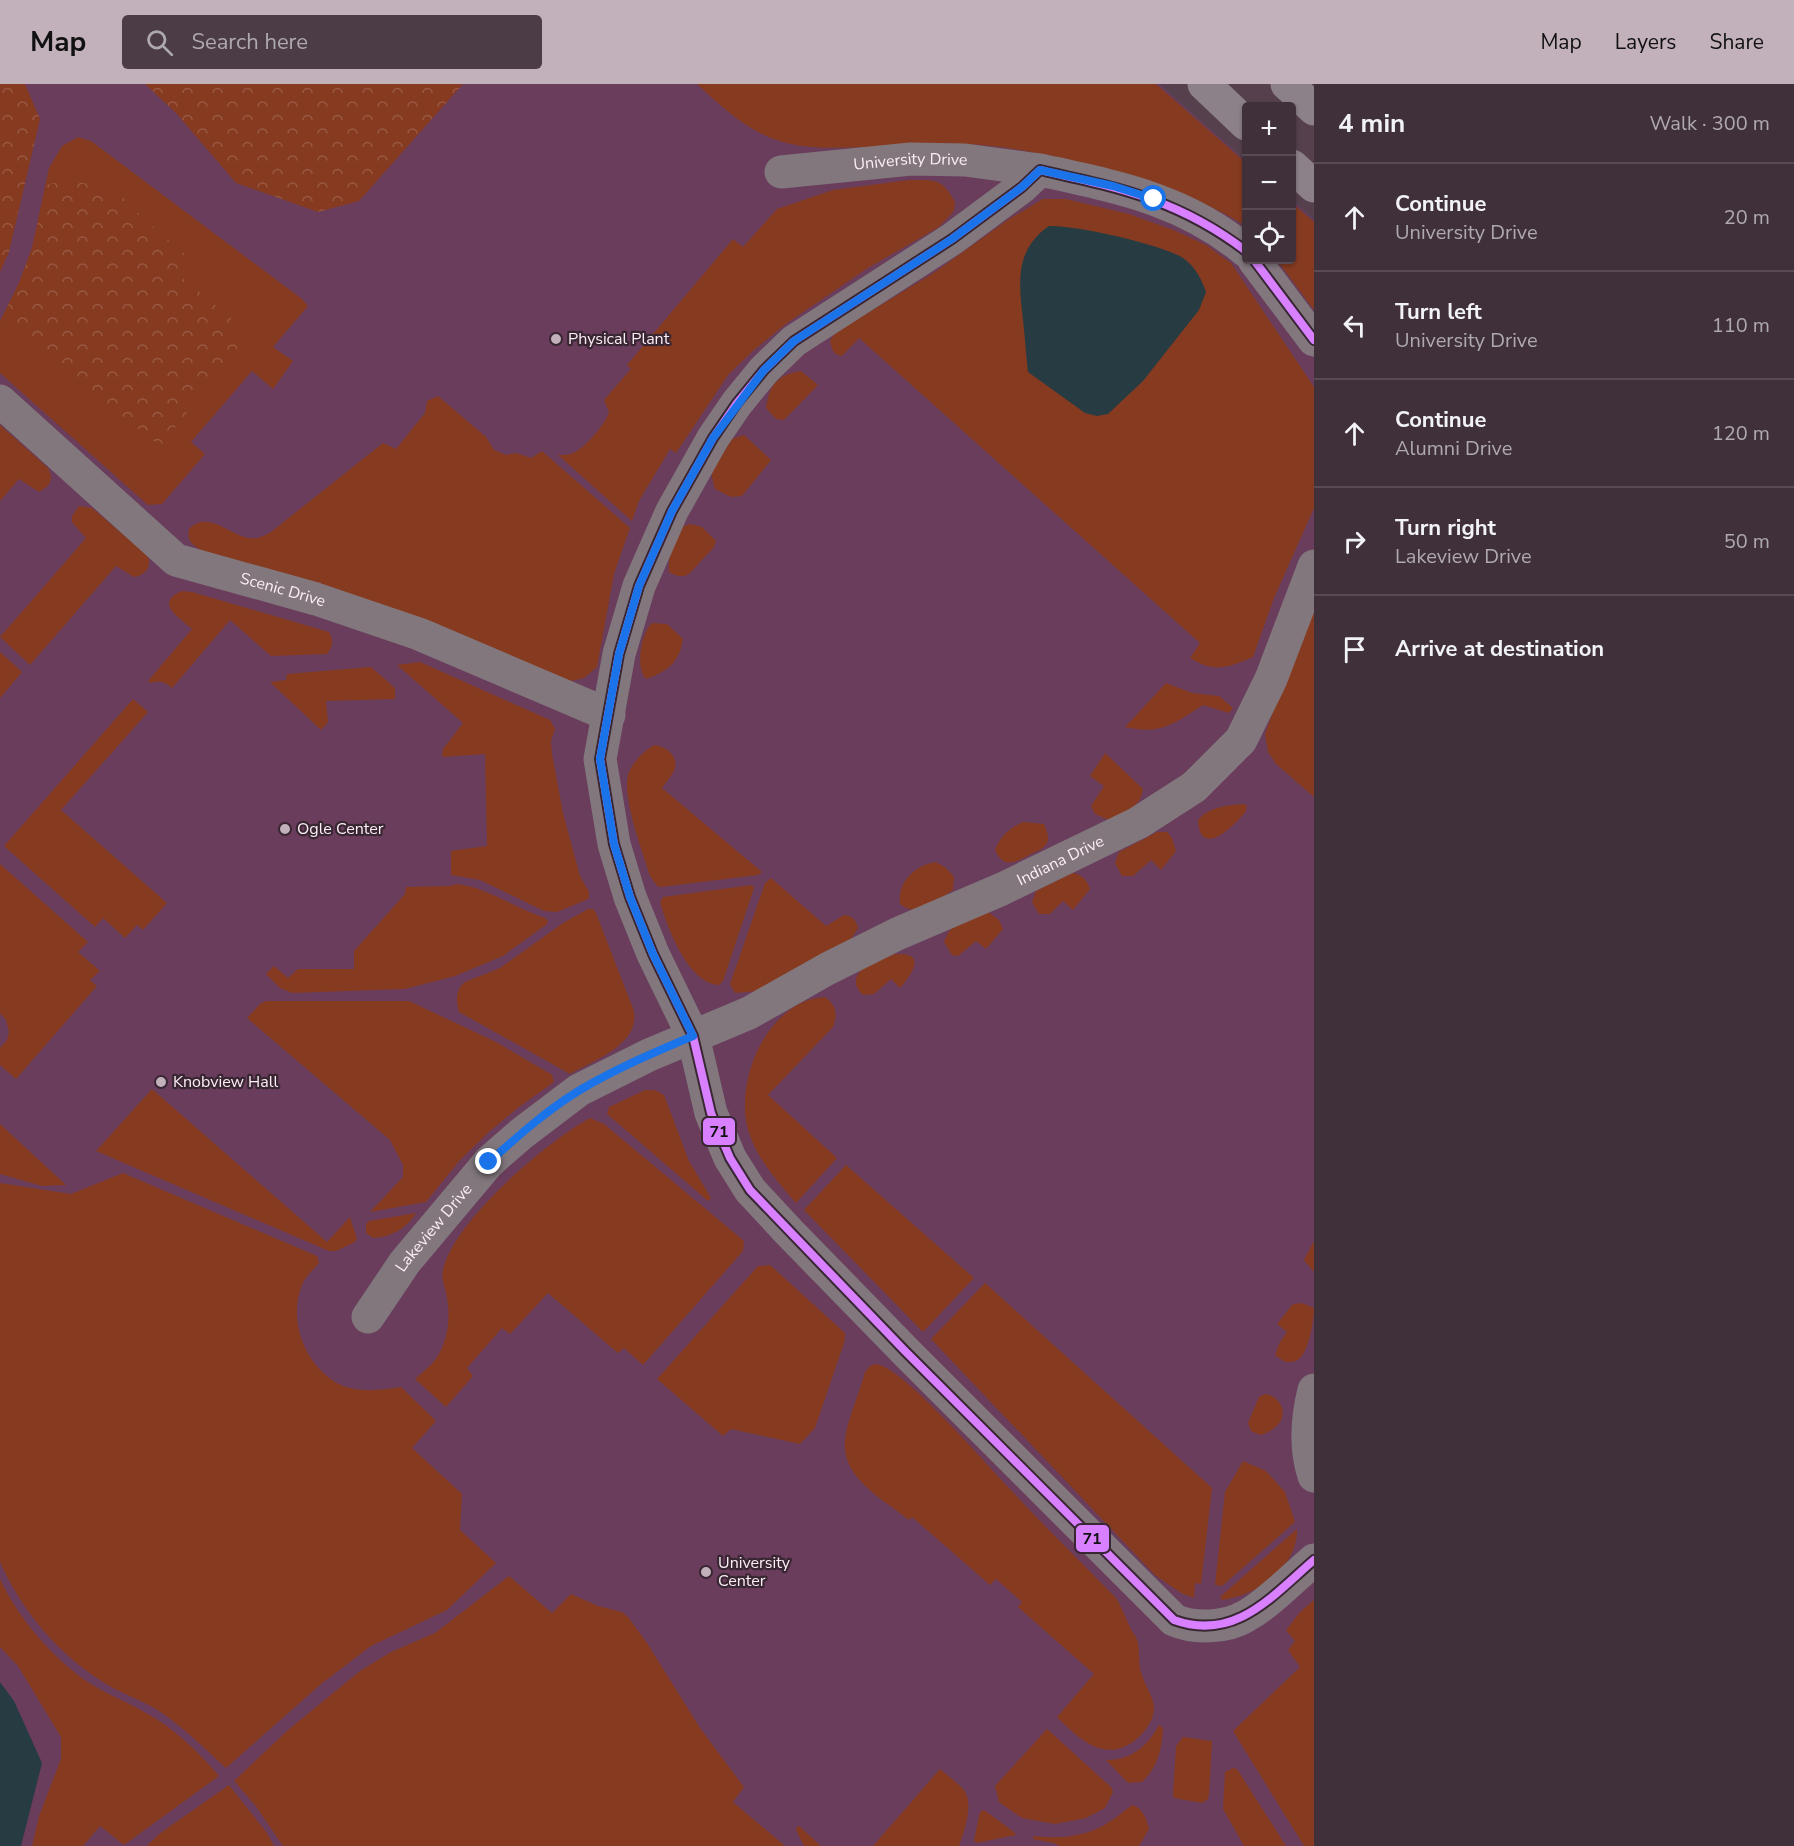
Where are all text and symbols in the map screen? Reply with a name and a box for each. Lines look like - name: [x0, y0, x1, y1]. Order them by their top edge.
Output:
- search box: [122, 15, 542, 69]
- text: Map: [30, 23, 86, 61]
- icon: search: [143, 26, 176, 59]
- text: Search here: [191, 27, 308, 57]
- text: Map: [1540, 28, 1582, 56]
- text: Layers: [1615, 28, 1676, 56]
- text: Share: [1709, 28, 1764, 56]
- map controls: [1242, 102, 1296, 264]
- button: +: [1242, 102, 1296, 156]
- text: 4 min: [1338, 106, 1405, 141]
- text: Walk · 300 m: [1650, 110, 1770, 137]
- street label: University Drive: [852, 148, 968, 176]
- button: −: [1242, 156, 1296, 210]
- route start: [1140, 185, 1166, 211]
- text: Continue: [1395, 189, 1486, 219]
- icon: ahead: [1338, 201, 1371, 234]
- text: 20 m: [1724, 204, 1770, 231]
- button: locate: [1242, 210, 1296, 264]
- text: University Drive: [1395, 219, 1538, 246]
- text: Turn left: [1395, 297, 1482, 327]
- icon: left: [1338, 309, 1371, 342]
- text: 110 m: [1712, 312, 1770, 339]
- text: University Drive: [1395, 327, 1538, 354]
- place label: Physical Plant: [568, 328, 670, 350]
- marker: Physical Plant: [549, 332, 563, 346]
- text: Continue: [1395, 405, 1486, 435]
- icon: ahead: [1338, 417, 1371, 450]
- text: 120 m: [1712, 420, 1770, 447]
- text: Alumni Drive: [1395, 435, 1512, 462]
- text: Turn right: [1395, 513, 1496, 543]
- icon: right: [1338, 525, 1371, 558]
- text: 50 m: [1724, 528, 1770, 555]
- text: Lakeview Drive: [1395, 543, 1532, 570]
- street label: Scenic Drive: [237, 567, 328, 612]
- icon: arrive: [1338, 633, 1371, 666]
- text: Arrive at destination: [1395, 634, 1604, 664]
- place label: Ogle Center: [297, 818, 384, 840]
- marker: Ogle Center: [278, 822, 292, 836]
- street label: Indiana Drive: [1013, 830, 1108, 891]
- place label: Knobview Hall: [173, 1071, 279, 1093]
- marker: Knobview Hall: [154, 1075, 168, 1089]
- line badge: 71: [702, 1117, 736, 1146]
- text: 71: [709, 1121, 729, 1143]
- route end: [475, 1148, 501, 1174]
- street label: Lakeview Drive: [390, 1179, 477, 1276]
- line badge: 71: [1075, 1524, 1110, 1553]
- text: 71: [1082, 1528, 1102, 1550]
- place label: University Center: [718, 1552, 791, 1592]
- marker: University Center: [699, 1565, 713, 1579]

